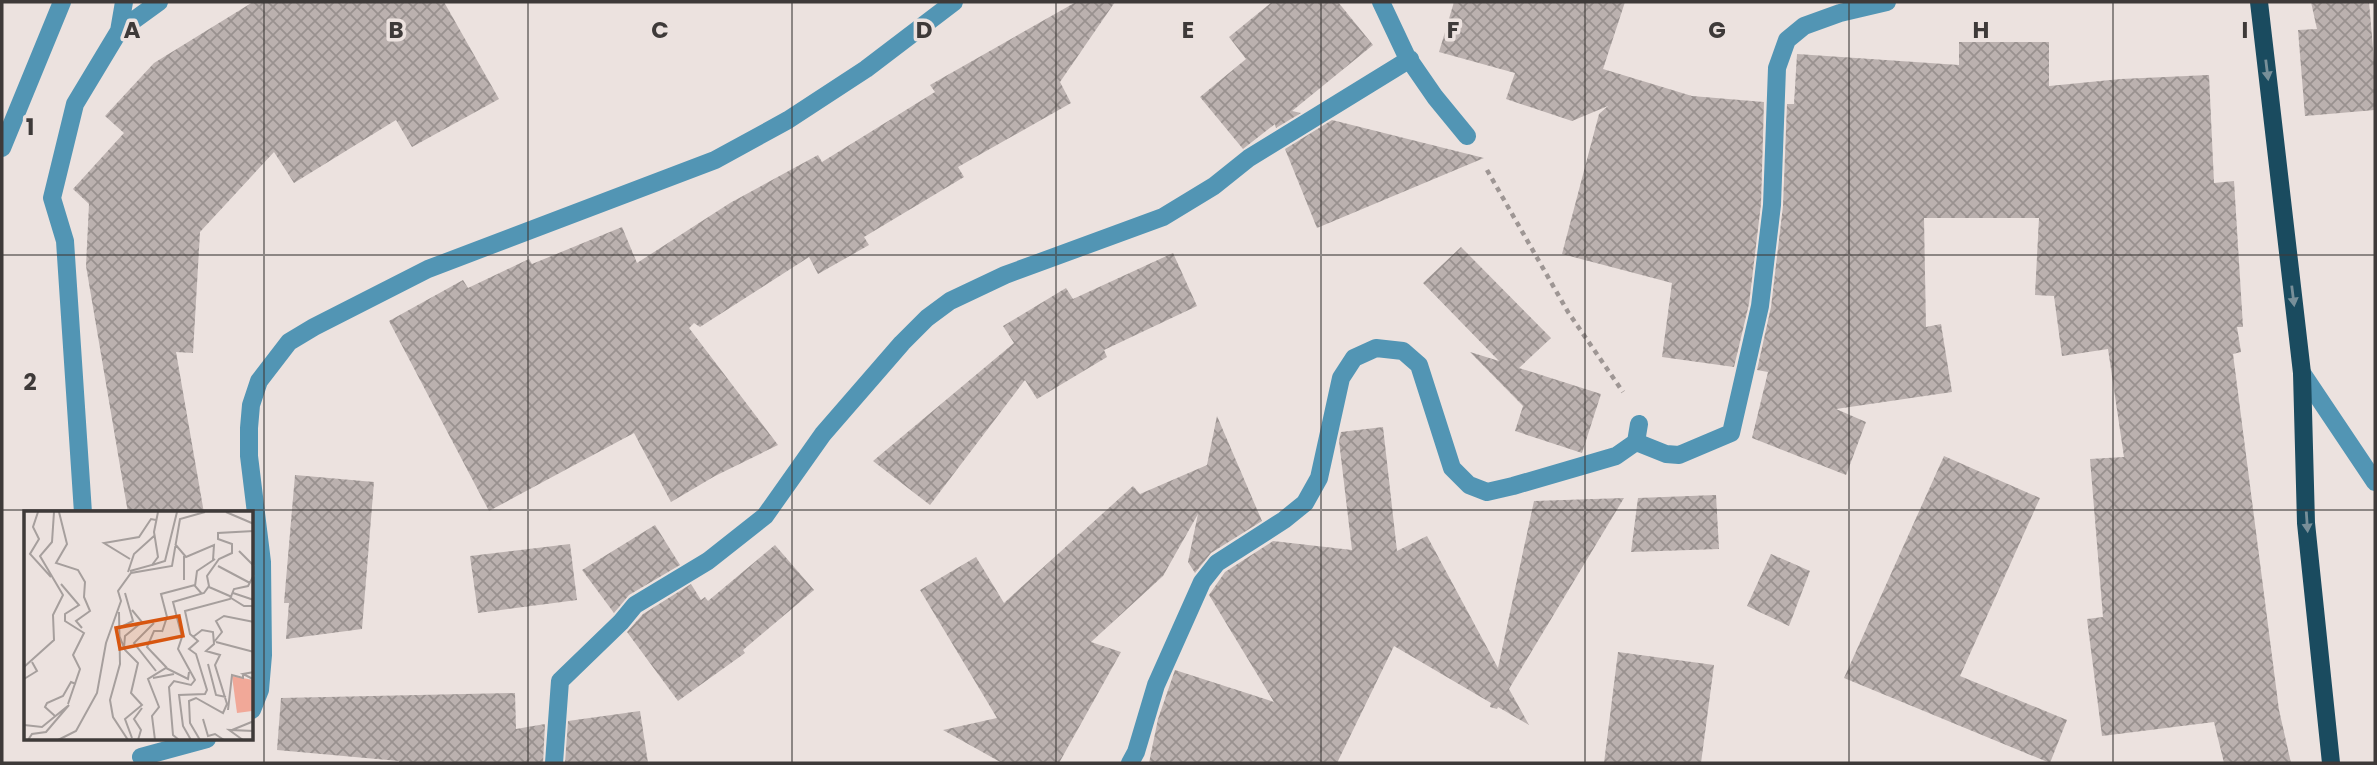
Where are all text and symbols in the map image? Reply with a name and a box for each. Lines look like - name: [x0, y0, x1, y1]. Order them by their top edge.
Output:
- text: A: [124, 14, 141, 46]
- text: B: [388, 14, 404, 46]
- text: C: [651, 14, 669, 46]
- text: D: [916, 14, 932, 46]
- text: E: [1182, 14, 1194, 46]
- text: F: [1447, 14, 1459, 46]
- text: G: [1708, 14, 1726, 46]
- text: H: [1973, 14, 1989, 46]
- text: I: [2242, 14, 2248, 46]
- one-way arrow: [2262, 59, 2273, 81]
- text: 1: [26, 111, 34, 143]
- one-way arrow: [2288, 285, 2299, 307]
- text: 2: [23, 366, 37, 398]
- inset map: [24, 511, 254, 740]
- one-way arrow: [2301, 512, 2312, 534]

